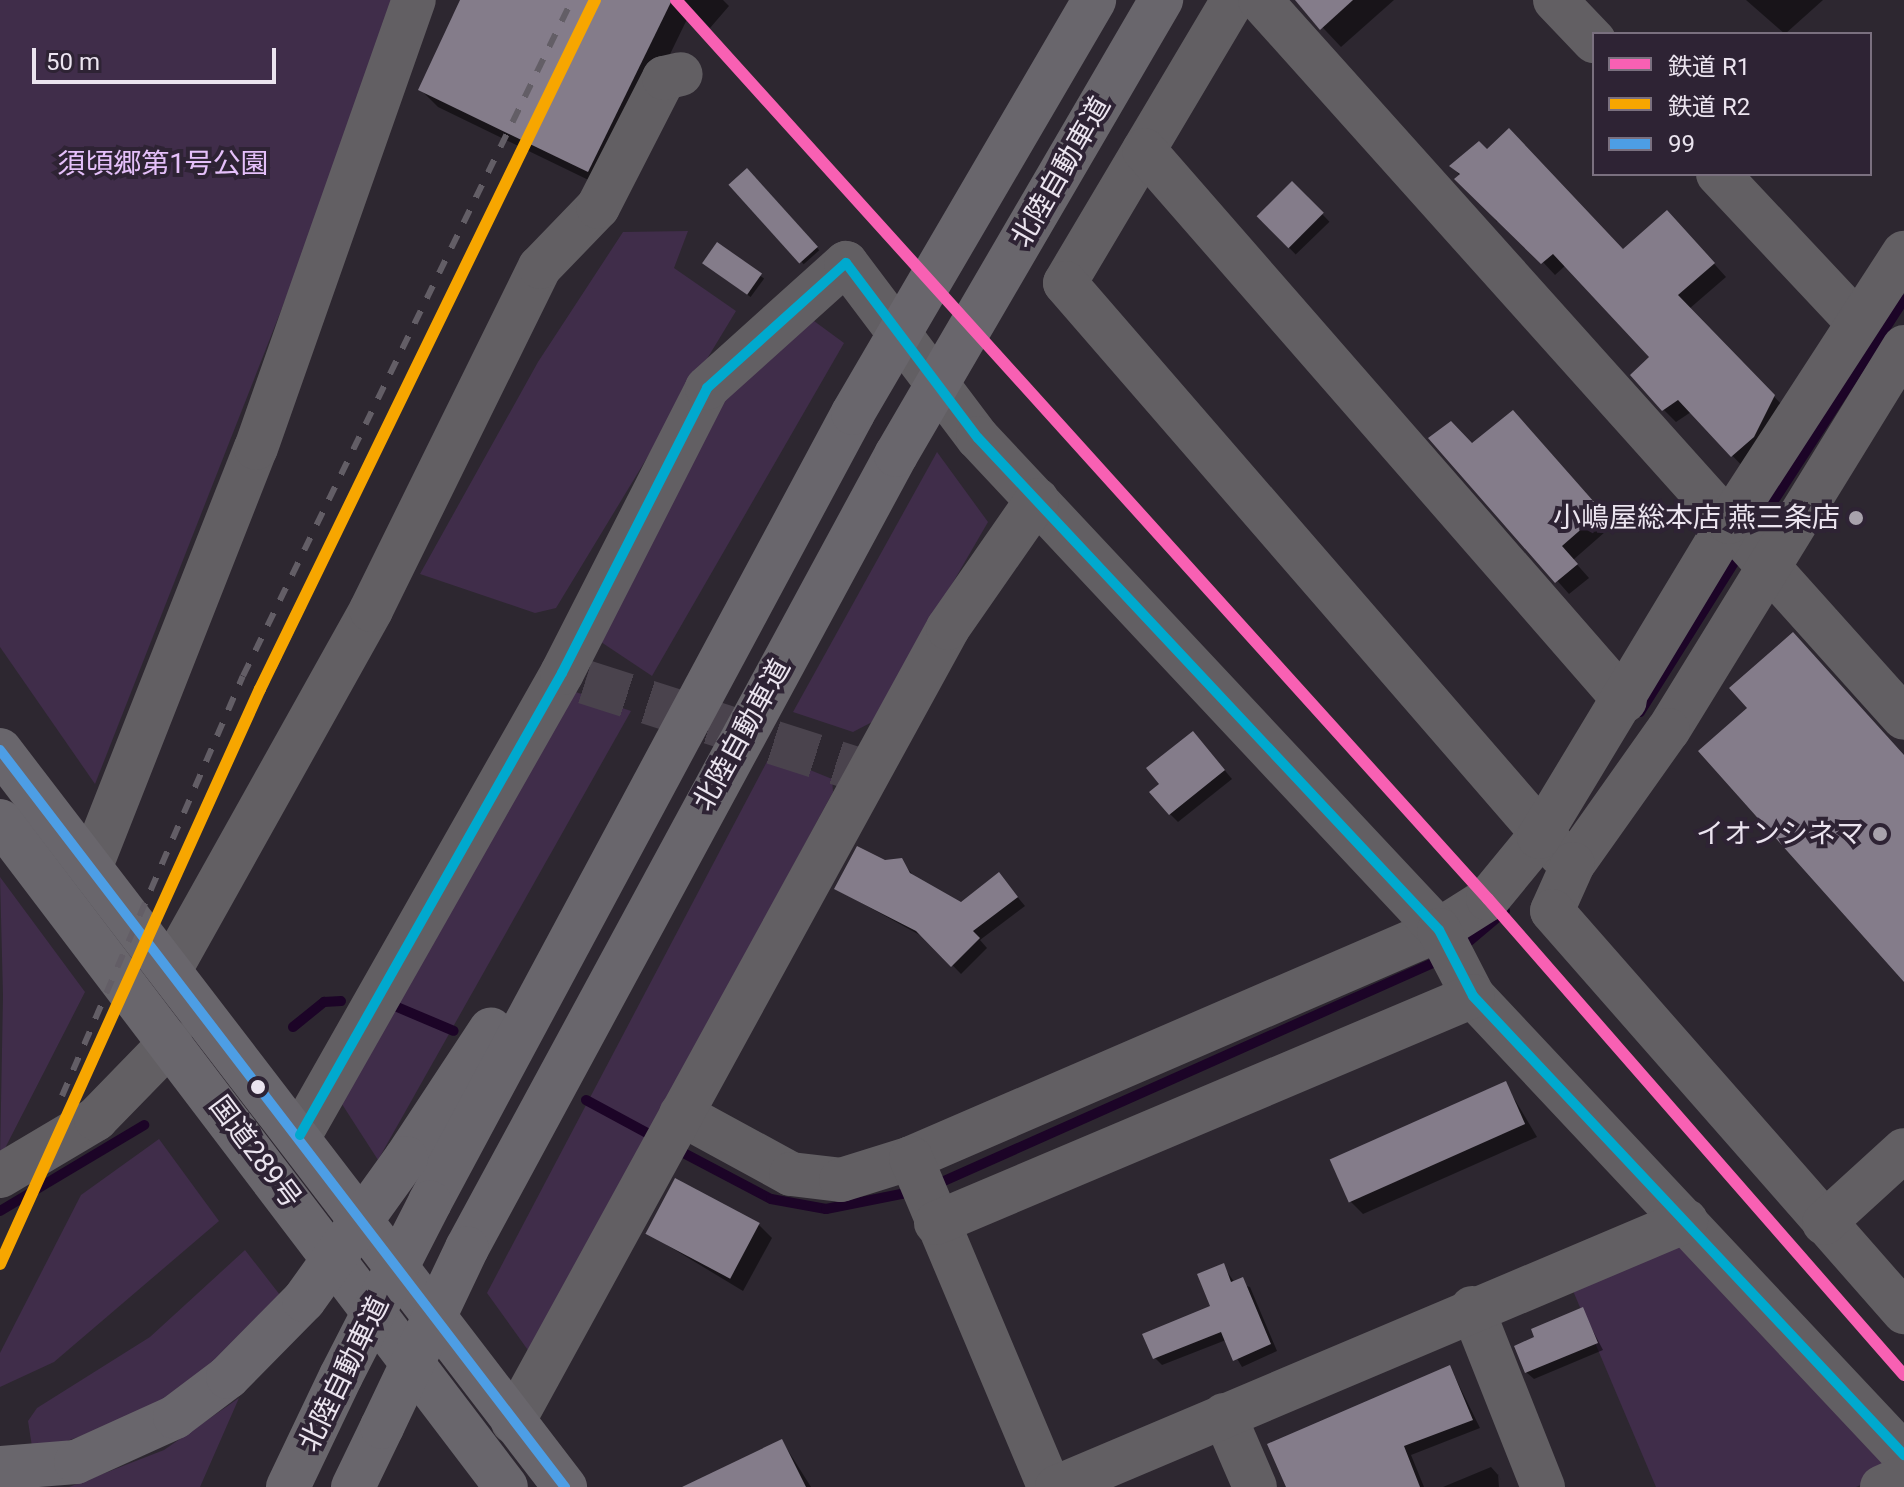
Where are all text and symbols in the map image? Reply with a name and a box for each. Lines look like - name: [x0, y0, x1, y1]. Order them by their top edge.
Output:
- scale bar: [36, 32, 280, 82]
- legend: [1592, 32, 1872, 176]
- text: 50 m: [46, 48, 100, 76]
- text: 鉄道 R1: [1668, 53, 1750, 81]
- street label: 北陸自動車道: [1004, 91, 1118, 253]
- text: 鉄道 R2: [1668, 93, 1750, 121]
- text: 99: [1668, 130, 1695, 158]
- park label: 須頃郷第1号公園: [57, 147, 269, 181]
- place label: 小嶋屋総本店 燕三条店: [1553, 501, 1840, 535]
- marker: 小嶋屋総本店 燕三条店: [1847, 509, 1865, 527]
- street label: 北陸自動車道: [687, 653, 797, 817]
- place label: イオンシネマ: [1696, 817, 1864, 851]
- marker: イオンシネマ: [1871, 825, 1889, 843]
- unlabelled marker: [250, 1079, 266, 1095]
- street label: 国道289号: [202, 1089, 308, 1215]
- street label: 北陸自動車道: [292, 1291, 396, 1457]

